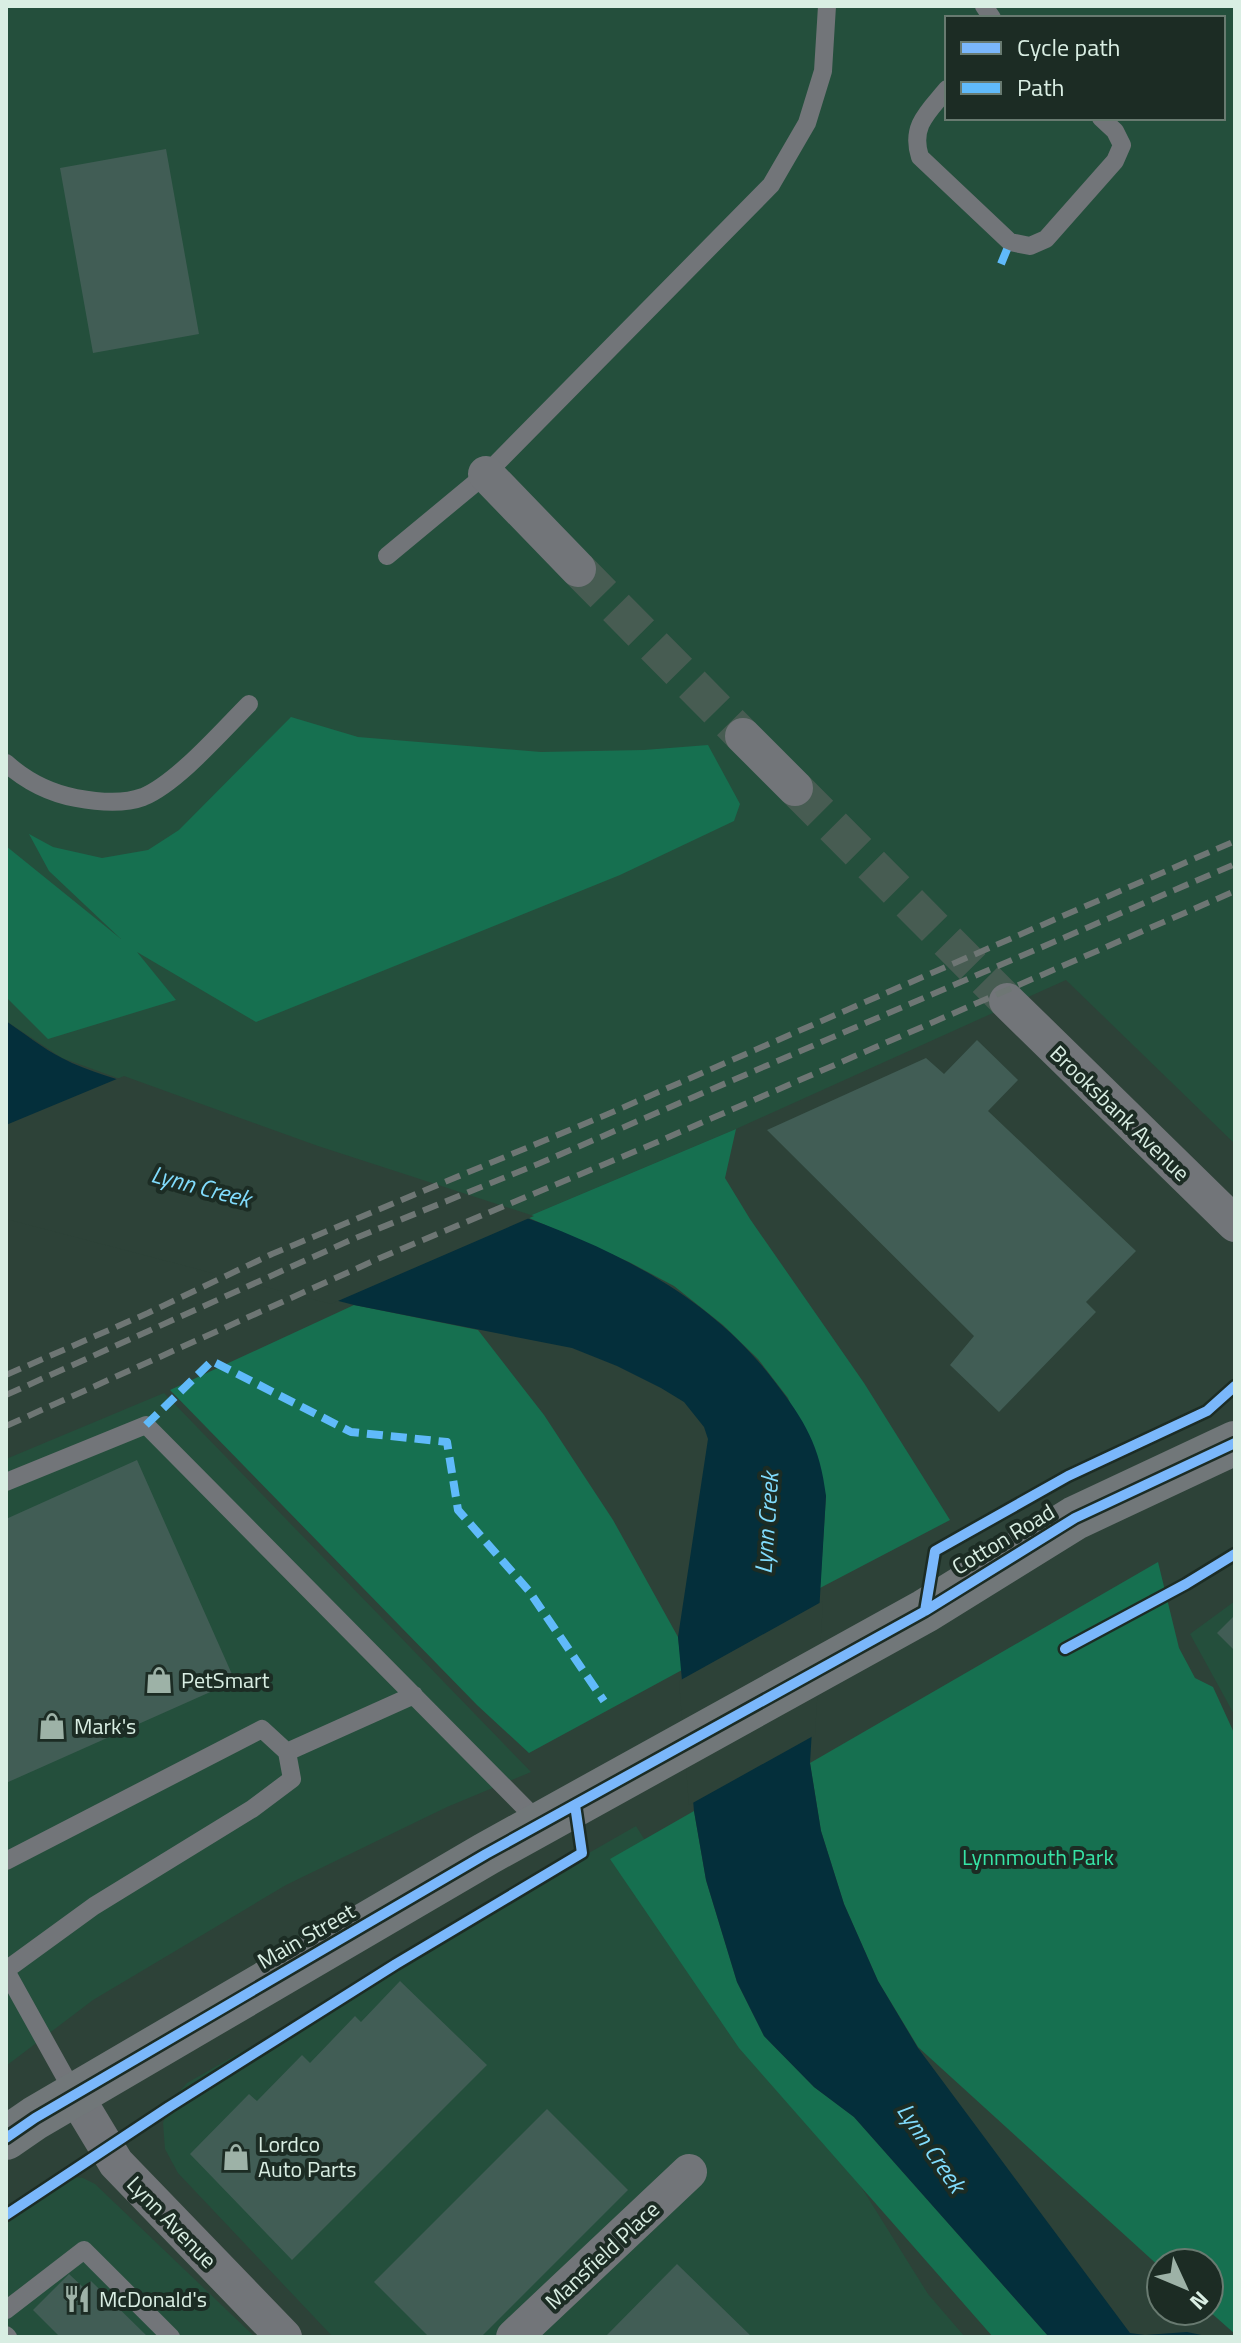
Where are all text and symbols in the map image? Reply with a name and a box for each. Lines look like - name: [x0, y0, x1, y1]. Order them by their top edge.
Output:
- legend: [945, 16, 1225, 120]
- text: Cycle path: [1017, 29, 1120, 65]
- text: Path: [1017, 69, 1064, 105]
- street label: Brooksbank Avenue: [1042, 1037, 1198, 1189]
- water label: Lynn Creek: [148, 1155, 258, 1217]
- water label: Lynn Creek: [745, 1468, 788, 1575]
- street label: Cotton Road: [945, 1495, 1061, 1583]
- place label: PetSmart: [181, 1663, 270, 1697]
- shop icon: PetSmart: [144, 1665, 174, 1695]
- place label: Mark's: [74, 1709, 136, 1743]
- shop icon: Mark's: [37, 1711, 67, 1741]
- park label: Lynnmouth Park: [962, 1840, 1114, 1874]
- street label: Main Street: [251, 1894, 361, 1978]
- water label: Lynn Creek: [888, 2095, 977, 2202]
- place label: Lordco Auto Parts: [258, 2127, 357, 2186]
- shop icon: Lordco Auto Parts: [221, 2142, 251, 2172]
- street label: Lynn Avenue: [119, 2168, 225, 2276]
- street label: Mansfield Place: [537, 2193, 667, 2317]
- north arrow: [1145, 2247, 1225, 2327]
- place label: McDonald's: [99, 2282, 207, 2316]
- restaurant icon: McDonald's: [62, 2284, 92, 2314]
- text: N: [1182, 2284, 1217, 2318]

